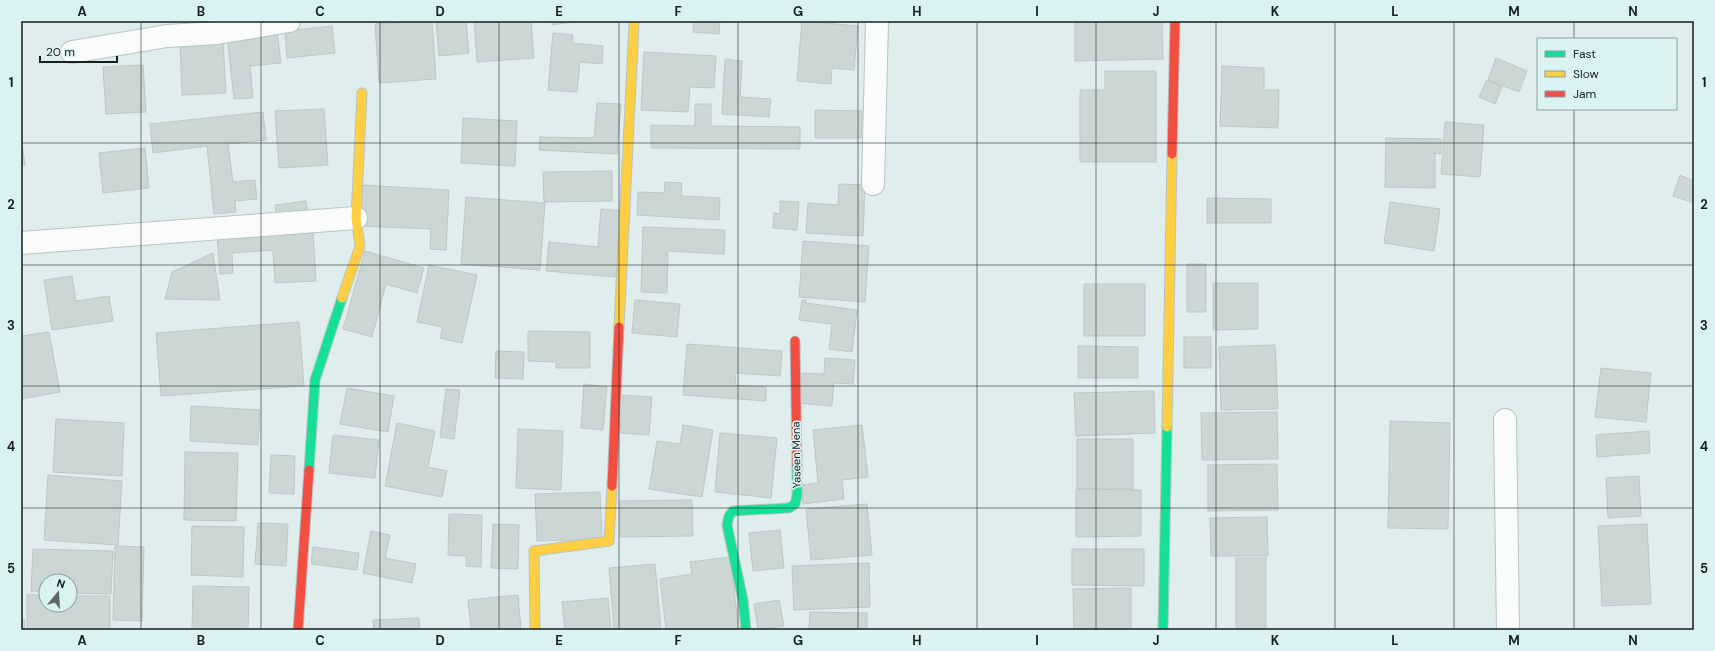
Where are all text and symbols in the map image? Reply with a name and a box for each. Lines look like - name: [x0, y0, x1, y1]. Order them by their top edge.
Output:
- text: A: [77, 3, 87, 20]
- text: B: [197, 3, 205, 20]
- text: C: [315, 3, 325, 20]
- text: D: [435, 3, 445, 20]
- text: E: [555, 3, 563, 20]
- text: F: [674, 3, 682, 20]
- text: G: [793, 3, 803, 20]
- text: H: [912, 3, 922, 20]
- text: I: [1035, 3, 1039, 20]
- text: J: [1152, 3, 1160, 20]
- text: K: [1271, 3, 1280, 20]
- text: L: [1391, 3, 1399, 20]
- text: M: [1508, 3, 1520, 20]
- text: N: [1628, 3, 1638, 20]
- scale bar: [40, 38, 117, 64]
- legend: [1537, 38, 1677, 110]
- text: 20 m: [46, 44, 75, 60]
- text: Fast: [1573, 46, 1596, 62]
- text: Slow: [1573, 66, 1599, 82]
- text: 1: [9, 74, 13, 91]
- text: 1: [1702, 74, 1706, 91]
- text: Jam: [1573, 86, 1596, 102]
- text: 2: [7, 196, 15, 213]
- text: 2: [1700, 196, 1708, 213]
- text: 3: [7, 317, 15, 334]
- text: 3: [1700, 317, 1708, 334]
- street label: Yaseen Mena: [788, 422, 804, 488]
- text: 4: [7, 438, 15, 455]
- text: 4: [1700, 438, 1708, 455]
- text: 5: [7, 560, 15, 577]
- text: 5: [1700, 560, 1708, 577]
- north arrow: [38, 573, 78, 613]
- text: N: [55, 576, 67, 591]
- text: A: [77, 632, 87, 649]
- text: B: [197, 632, 205, 649]
- text: C: [315, 632, 325, 649]
- text: D: [435, 632, 445, 649]
- text: E: [555, 632, 563, 649]
- text: F: [674, 632, 682, 649]
- text: G: [793, 632, 803, 649]
- text: H: [912, 632, 922, 649]
- text: I: [1035, 632, 1039, 649]
- text: J: [1152, 632, 1160, 649]
- text: K: [1271, 632, 1280, 649]
- text: L: [1391, 632, 1399, 649]
- text: M: [1508, 632, 1520, 649]
- text: N: [1628, 632, 1638, 649]

